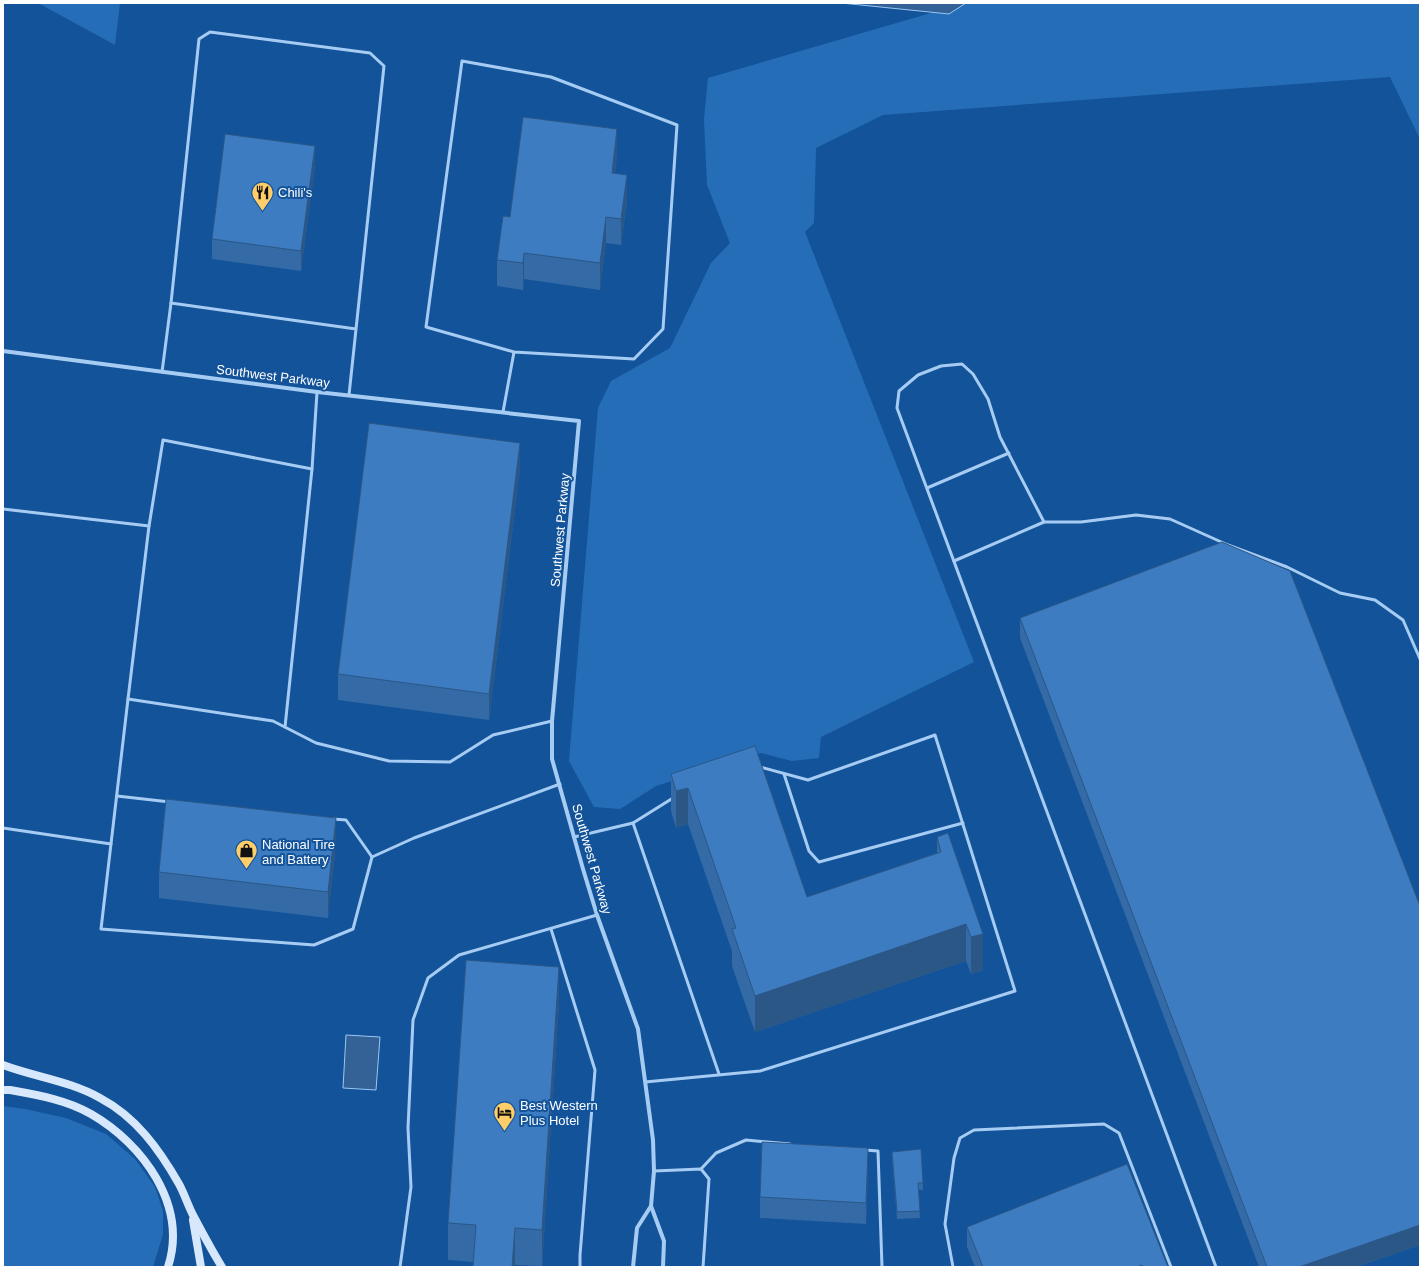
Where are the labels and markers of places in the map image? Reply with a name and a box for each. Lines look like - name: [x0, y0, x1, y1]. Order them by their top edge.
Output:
- restaurant icon: Chili's: [250, 179, 276, 212]
- place label: Chili's: [278, 185, 313, 200]
- place label: National Tire and Battery: [262, 837, 335, 867]
- shop icon: National Tire and Battery: [234, 838, 260, 871]
- place label: Best Western Plus Hotel: [520, 1098, 598, 1128]
- hotel icon: Best Western Plus Hotel: [491, 1099, 517, 1132]

